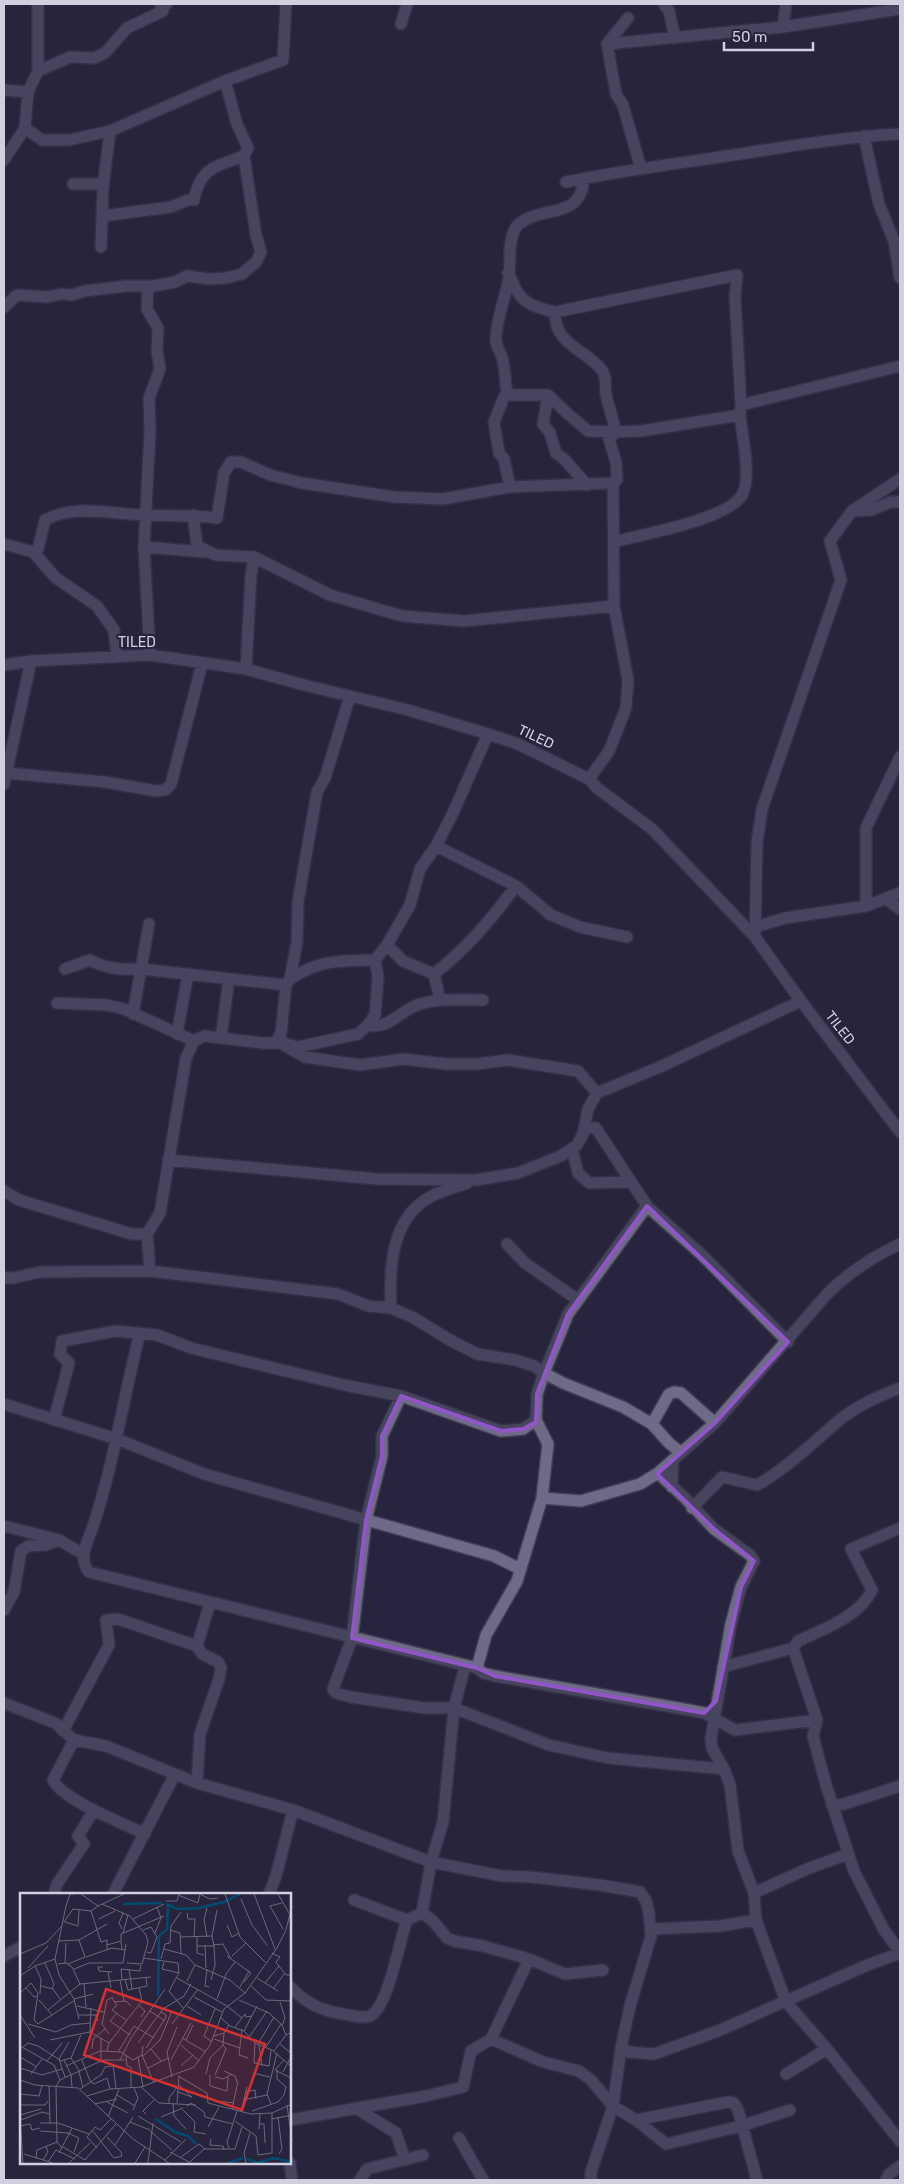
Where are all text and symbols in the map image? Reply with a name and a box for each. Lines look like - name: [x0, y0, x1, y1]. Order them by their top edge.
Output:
- scale bar: [724, 20, 813, 52]
- text: 50 m: [732, 28, 767, 46]
- street label: TILED: [118, 634, 156, 651]
- street label: TILED: [515, 721, 557, 753]
- street label: TILED: [822, 1008, 858, 1048]
- inset map: [20, 1893, 291, 2164]

